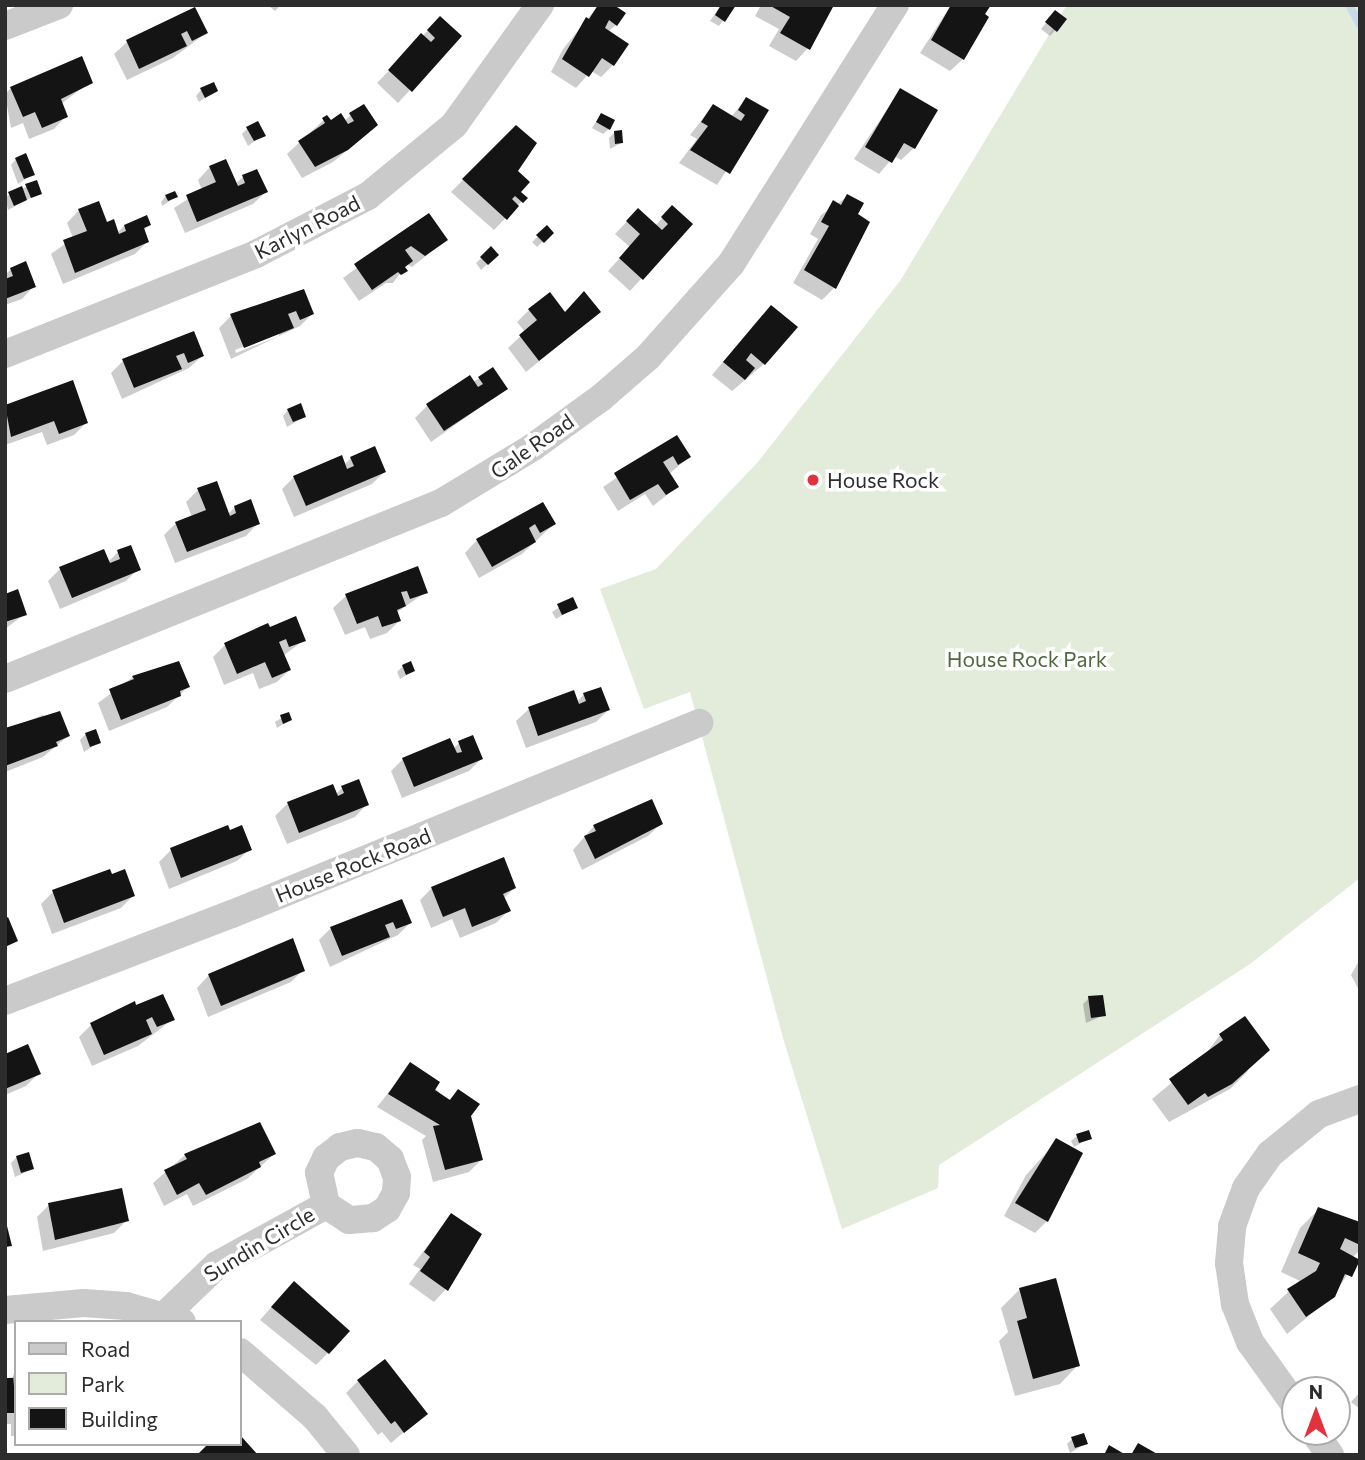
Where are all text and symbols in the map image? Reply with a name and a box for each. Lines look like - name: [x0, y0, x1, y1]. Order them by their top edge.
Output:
- street label: Karlyn Road: [250, 190, 364, 264]
- street label: Gale Road: [486, 408, 578, 484]
- place label: House Rock: [827, 467, 939, 493]
- marker: House Rock: [805, 472, 821, 488]
- park label: House Rock Park: [947, 646, 1107, 672]
- street label: House Rock Road: [272, 822, 434, 908]
- street label: Sundin Circle: [199, 1201, 319, 1287]
- legend: [14, 1320, 242, 1446]
- text: Road: [81, 1336, 130, 1361]
- text: Park: [81, 1371, 125, 1396]
- north arrow: [1281, 1376, 1351, 1446]
- text: N: [1309, 1380, 1323, 1403]
- text: Building: [81, 1406, 158, 1431]

